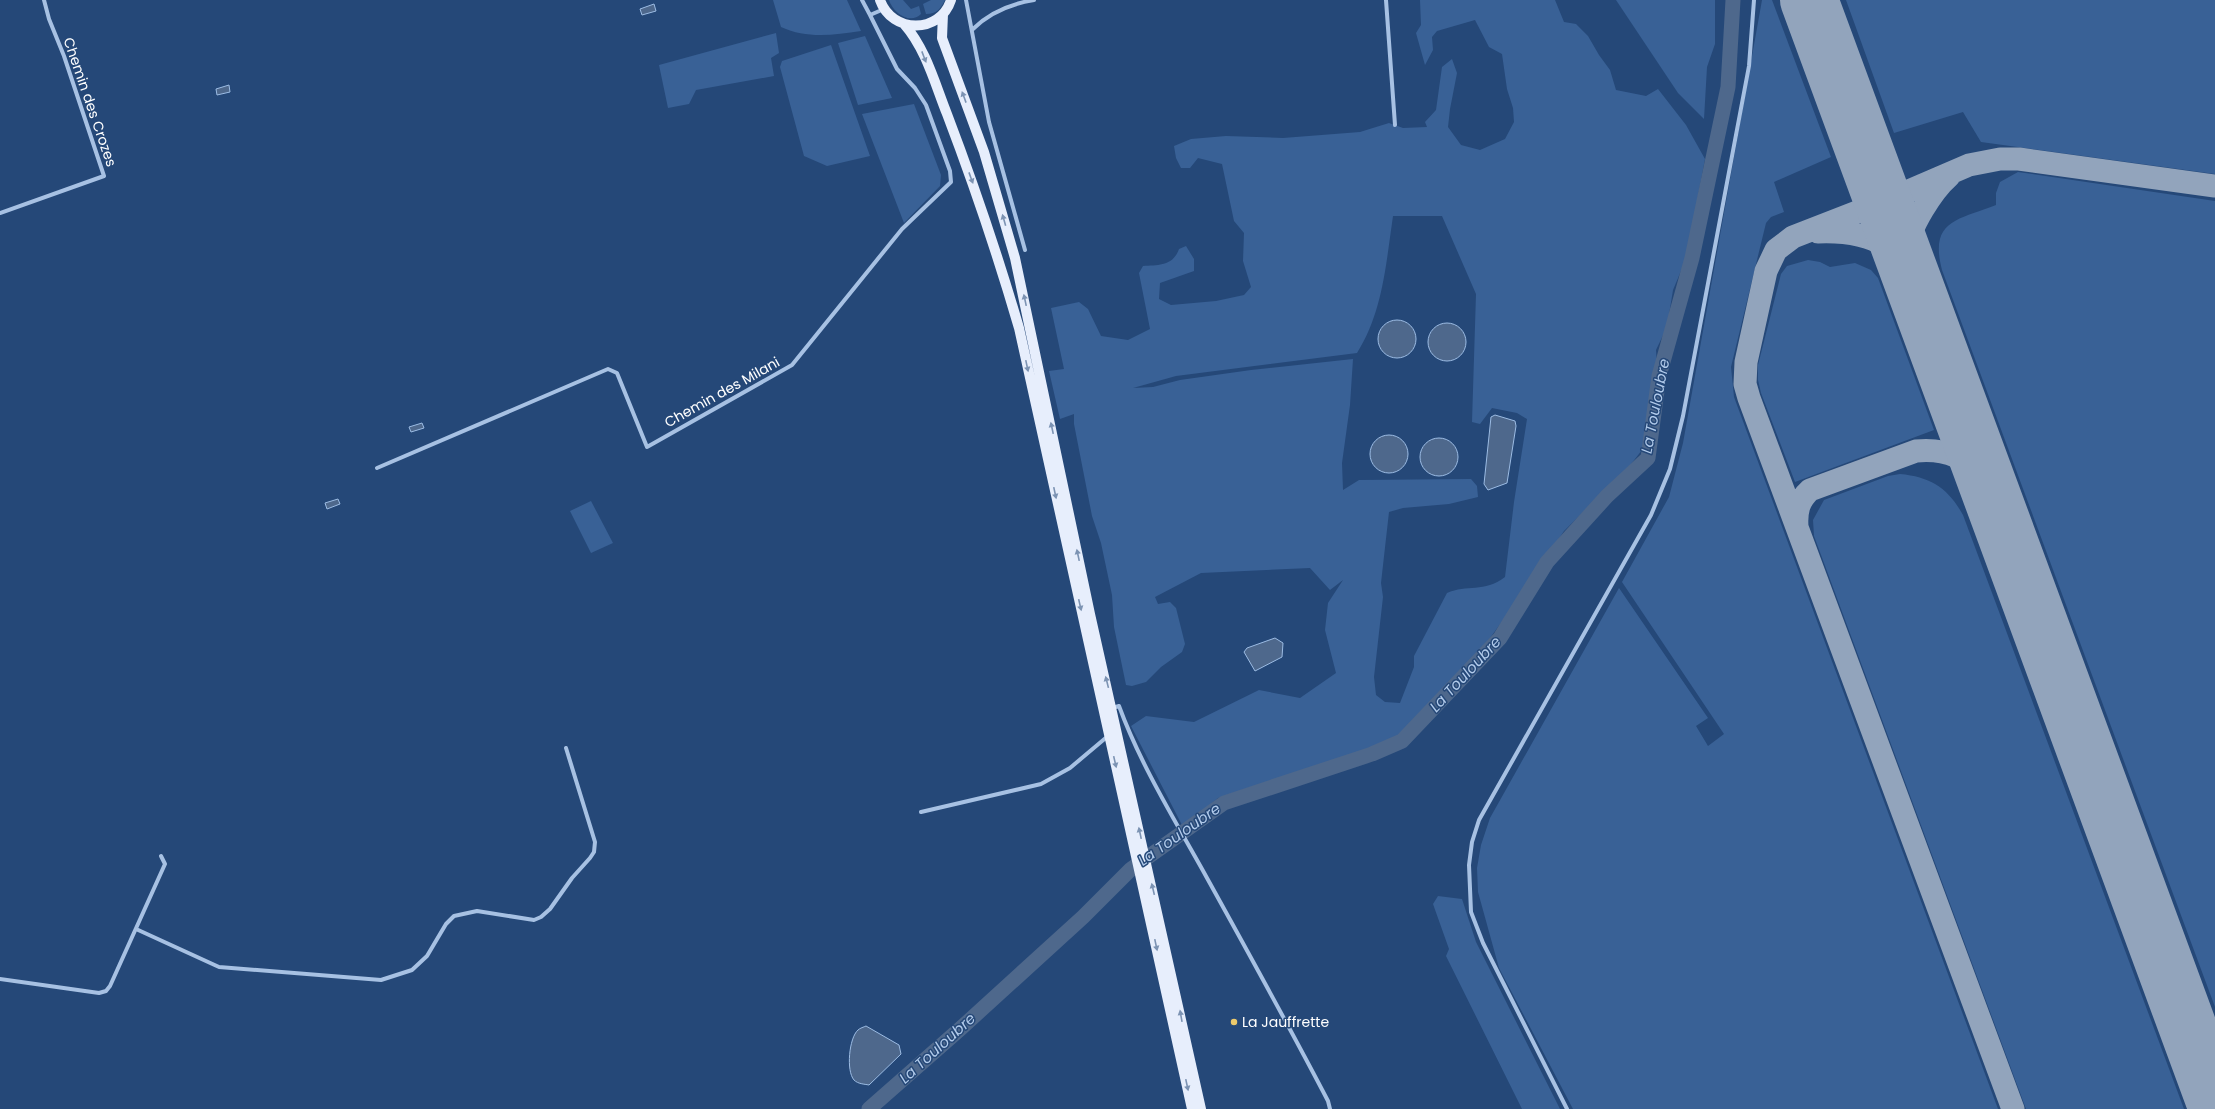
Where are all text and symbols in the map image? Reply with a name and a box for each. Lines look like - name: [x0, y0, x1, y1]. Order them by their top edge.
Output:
- street label: Chemin des Crozes: [58, 35, 122, 169]
- one-way arrow: [922, 51, 928, 63]
- one-way arrow: [961, 90, 967, 102]
- one-way arrow: [969, 173, 975, 185]
- one-way arrow: [1001, 214, 1007, 226]
- one-way arrow: [1021, 294, 1027, 307]
- street label: Chemin des Milani: [661, 352, 783, 432]
- water label: La Touloubre: [1636, 357, 1674, 455]
- one-way arrow: [1025, 360, 1031, 373]
- one-way arrow: [1048, 421, 1054, 434]
- one-way arrow: [1053, 487, 1059, 500]
- one-way arrow: [1075, 549, 1081, 561]
- one-way arrow: [1077, 599, 1083, 611]
- water label: La Touloubre: [1424, 632, 1506, 716]
- one-way arrow: [1103, 675, 1109, 688]
- one-way arrow: [1112, 757, 1118, 769]
- water label: La Touloubre: [1134, 798, 1224, 870]
- one-way arrow: [1137, 827, 1143, 839]
- one-way arrow: [1149, 883, 1155, 895]
- one-way arrow: [1154, 938, 1160, 951]
- water label: La Touloubre: [894, 1008, 980, 1088]
- one-way arrow: [1178, 1010, 1184, 1022]
- place label: La Jauffrette: [1242, 1012, 1329, 1032]
- marker: La Jauffrette: [1229, 1017, 1239, 1027]
- one-way arrow: [1184, 1079, 1190, 1092]

